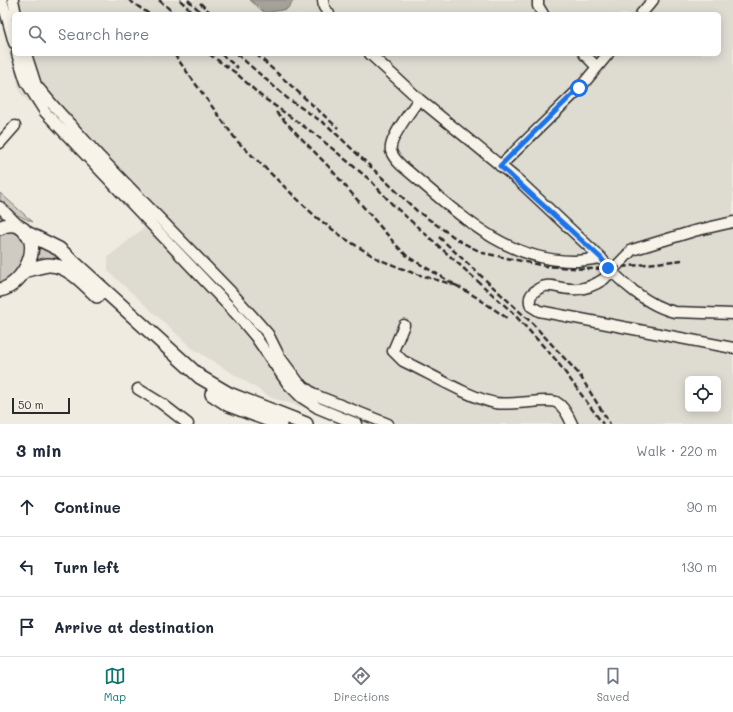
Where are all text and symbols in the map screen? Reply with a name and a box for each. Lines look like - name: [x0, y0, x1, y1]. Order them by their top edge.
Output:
- search box: [12, 12, 721, 56]
- icon: search: [26, 23, 48, 45]
- text: Search here: [58, 24, 149, 44]
- route start: [570, 79, 588, 97]
- route end: [599, 259, 617, 277]
- map controls: [685, 376, 721, 412]
- button: locate: [685, 376, 721, 412]
- scale bar: [12, 396, 70, 415]
- text: 50 m: [18, 397, 44, 412]
- text: 3 min: [16, 439, 61, 461]
- text: Walk · 220 m: [636, 442, 717, 459]
- icon: ahead: [16, 496, 38, 518]
- text: Continue: [54, 497, 121, 517]
- text: 90 m: [687, 498, 717, 515]
- icon: left: [16, 556, 38, 578]
- text: Turn left: [54, 557, 119, 577]
- text: 130 m: [681, 558, 717, 575]
- icon: arrive: [16, 616, 38, 638]
- text: Arrive at destination: [54, 617, 214, 637]
- tab: Map: [104, 665, 126, 704]
- tab: Directions: [333, 665, 389, 704]
- tab: Saved: [597, 665, 629, 704]

